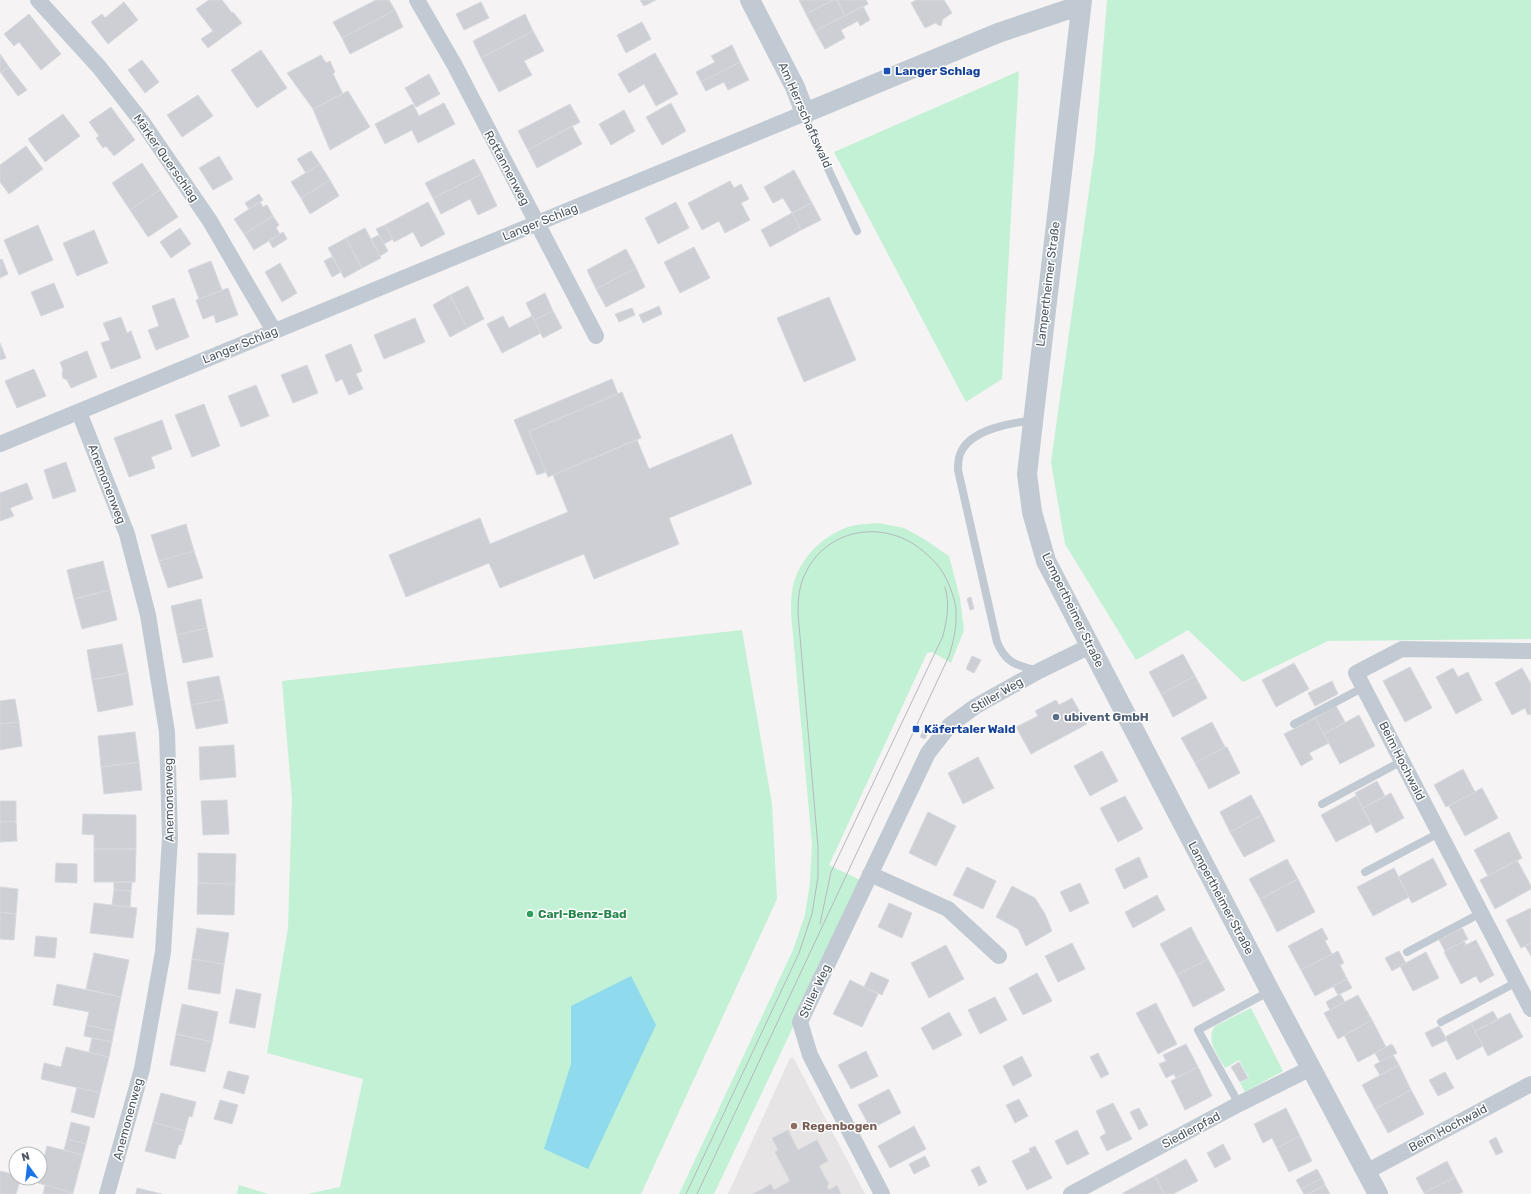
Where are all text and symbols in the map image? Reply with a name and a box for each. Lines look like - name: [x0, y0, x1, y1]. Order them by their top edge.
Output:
- street label: Am Herrschaftswald: [775, 60, 835, 170]
- place label: Langer Schlag: [895, 64, 980, 78]
- marker: Langer Schlag: [882, 66, 892, 76]
- street label: Märker Querschlag: [130, 111, 202, 205]
- street label: Rottannenweg: [481, 128, 533, 208]
- street label: Langer Schlag: [500, 201, 580, 243]
- street label: Lampertheimer Straße: [1033, 220, 1063, 347]
- street label: Langer Schlag: [200, 324, 280, 366]
- street label: Anemonenweg: [85, 442, 129, 526]
- street label: Lampertheimer Straße: [1039, 550, 1107, 670]
- street label: Stiller Weg: [968, 674, 1026, 716]
- place label: ubivent GmbH: [1064, 710, 1149, 724]
- marker: ubivent GmbH: [1051, 712, 1061, 722]
- street label: Beim Hochwald: [1376, 719, 1428, 803]
- place label: Käfertaler Wald: [924, 722, 1015, 736]
- marker: Käfertaler Wald: [911, 724, 921, 734]
- street label: Anemonenweg: [161, 758, 177, 842]
- street label: Lampertheimer Straße: [1185, 839, 1257, 957]
- place label: Carl-Benz-Bad: [538, 907, 627, 921]
- marker: Carl-Benz-Bad: [525, 909, 535, 919]
- street label: Stiller Weg: [796, 962, 834, 1020]
- street label: Anemonenweg: [110, 1077, 146, 1161]
- street label: Beim Hochwald: [1406, 1101, 1490, 1155]
- street label: Siedlerpfad: [1160, 1109, 1222, 1151]
- place label: Regenbogen: [802, 1119, 877, 1133]
- marker: Regenbogen: [789, 1121, 799, 1131]
- north arrow: [8, 1146, 48, 1186]
- text: N: [20, 1149, 31, 1164]

